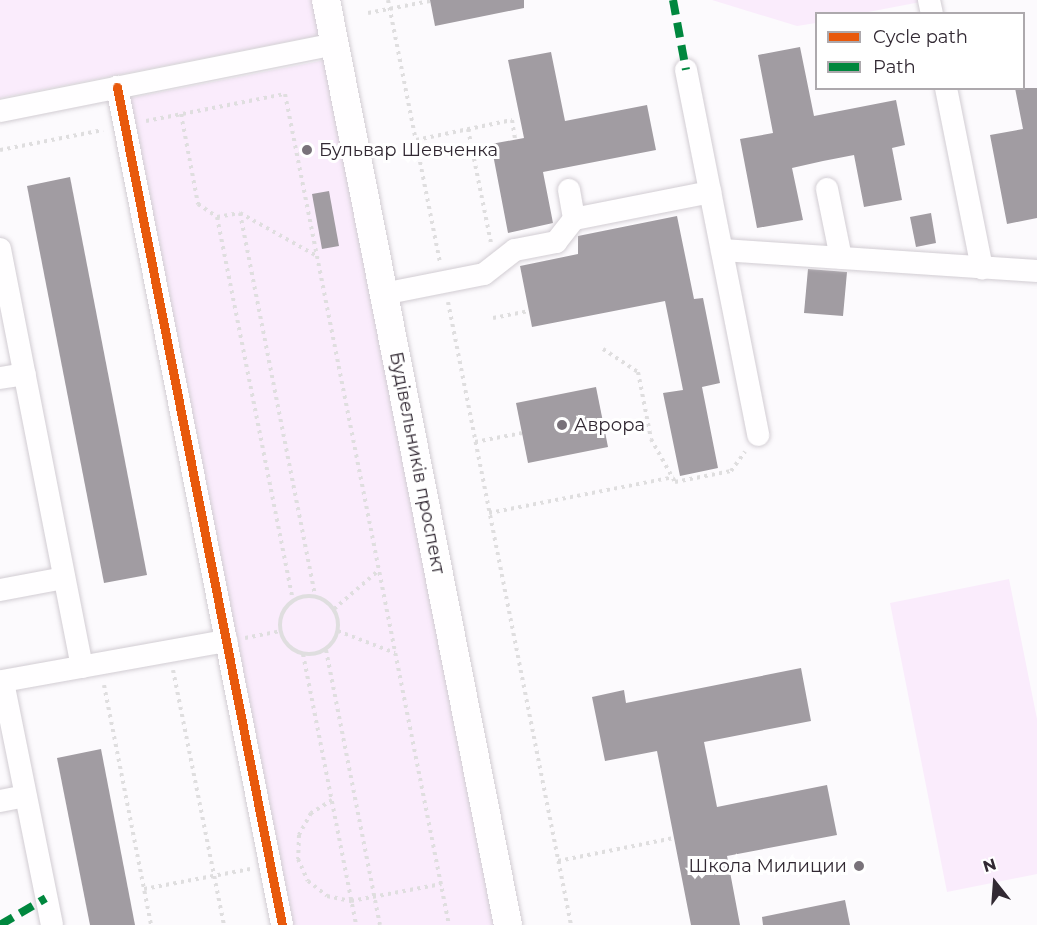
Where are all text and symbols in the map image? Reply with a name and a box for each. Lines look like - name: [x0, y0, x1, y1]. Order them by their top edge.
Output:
- legend: [815, 12, 1025, 90]
- text: Cycle path: [873, 26, 968, 48]
- text: Path: [873, 56, 916, 78]
- place label: Бульвар Шевченка: [319, 139, 498, 161]
- marker: Бульвар Шевченка: [300, 143, 314, 157]
- street label: Будівельників проспект: [385, 350, 449, 576]
- place label: Аврора: [574, 414, 645, 436]
- marker: Аврора: [555, 418, 569, 432]
- north arrow: [965, 853, 1025, 913]
- text: N: [981, 854, 999, 876]
- place label: Школа Милиции: [689, 855, 847, 877]
- marker: Школа Милиции: [852, 859, 866, 873]

